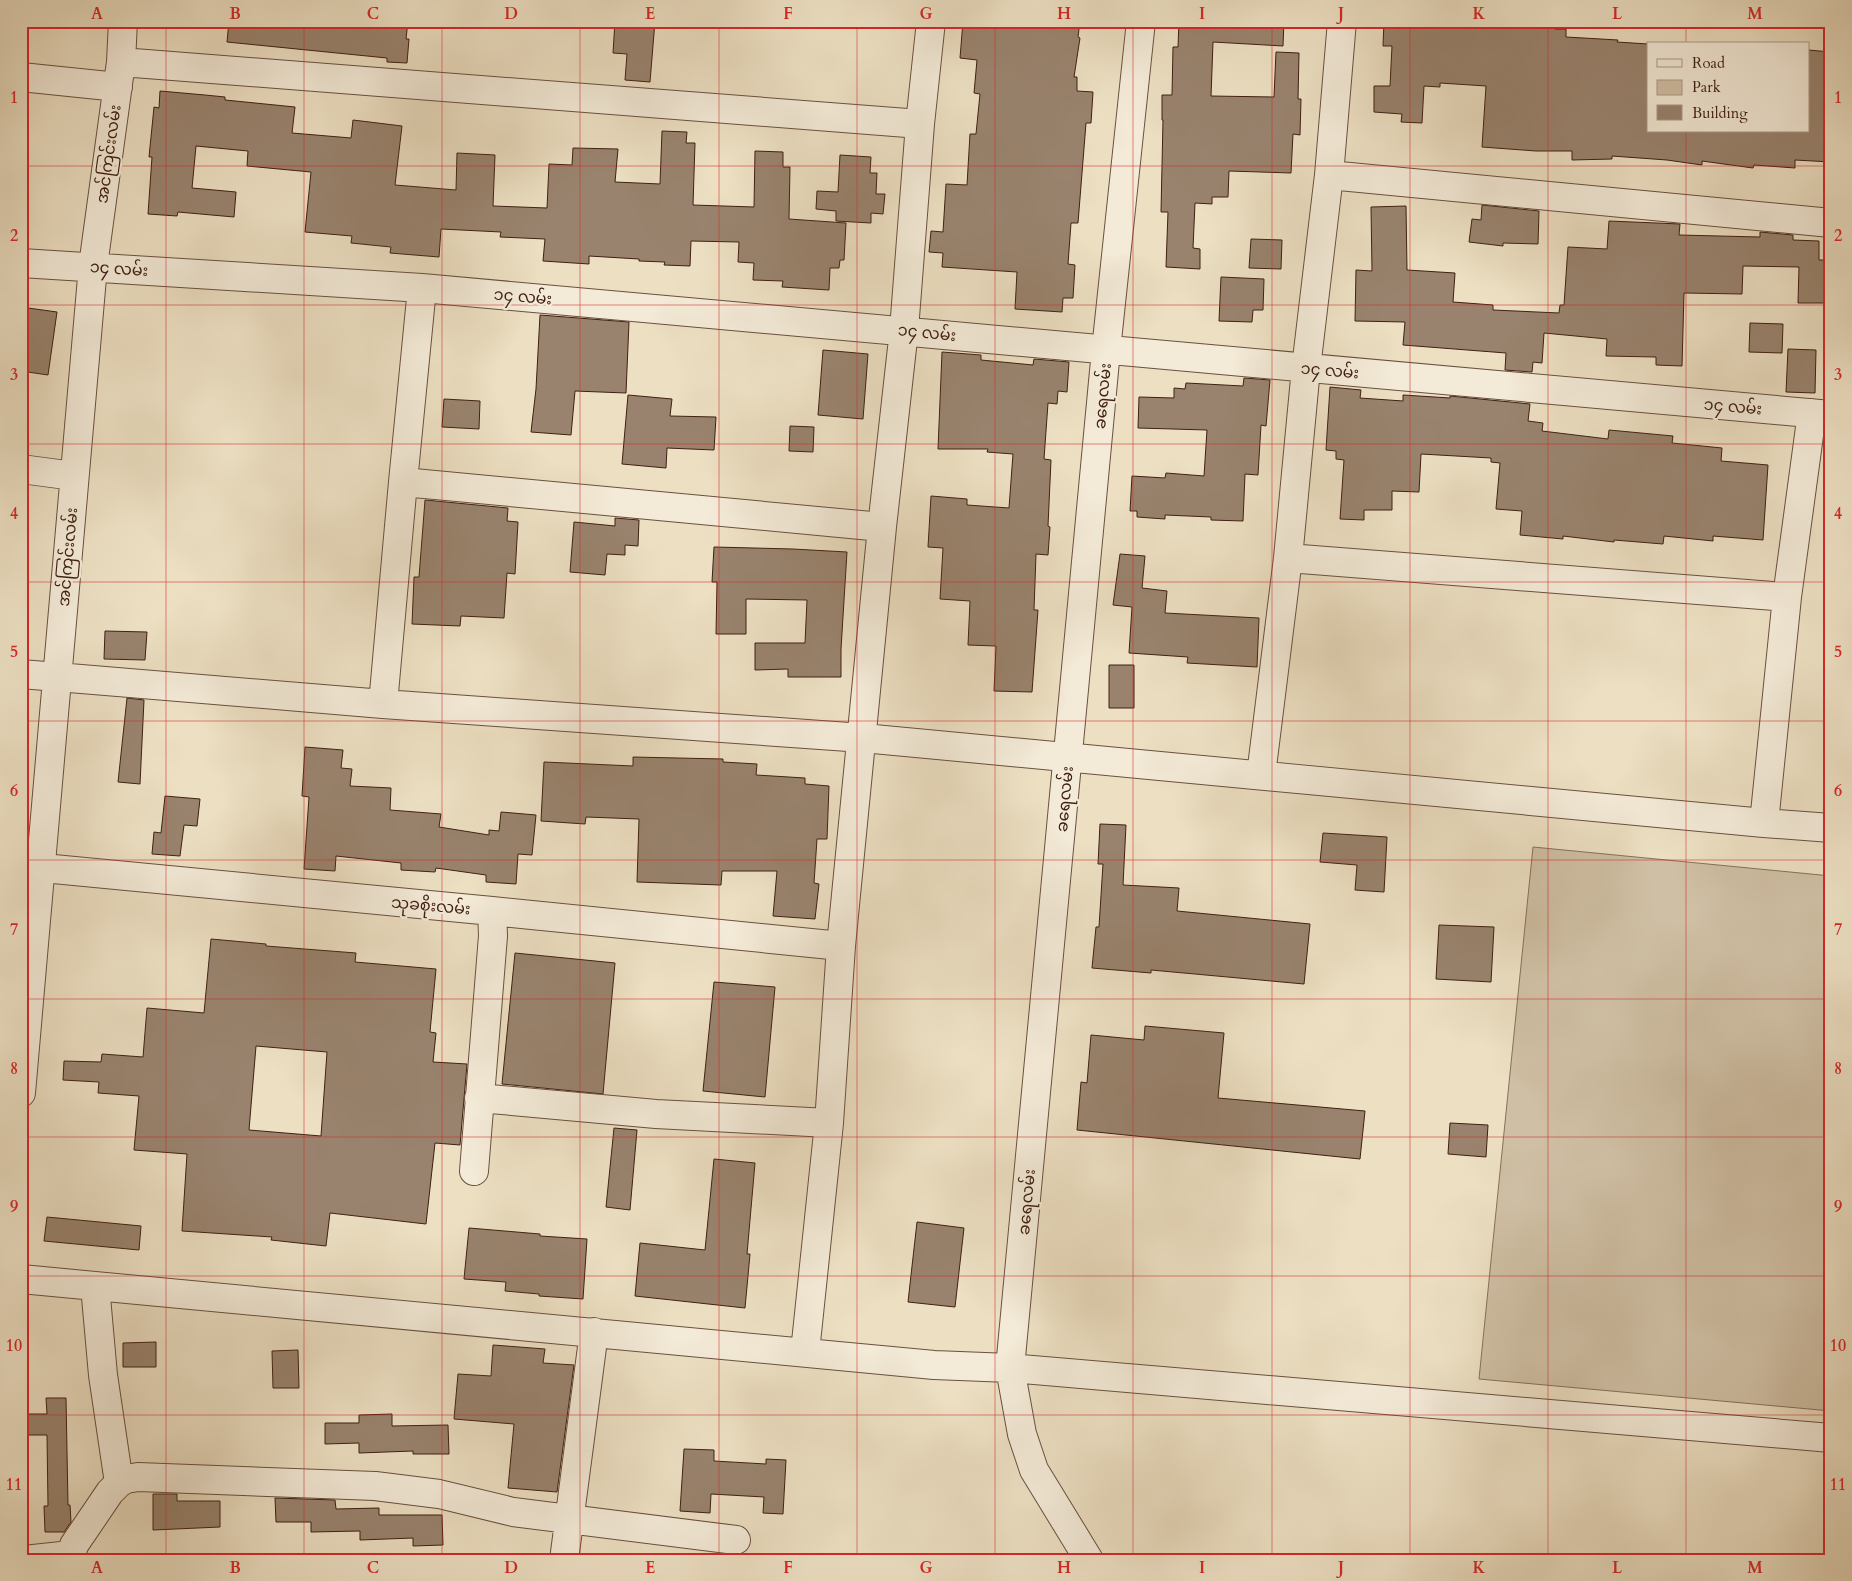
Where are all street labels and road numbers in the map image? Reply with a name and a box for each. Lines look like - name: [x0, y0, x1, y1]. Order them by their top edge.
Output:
- street label: အင်ကြင်းလမ်း: [90, 103, 129, 205]
- street label: ၁၄ လမ်း: [89, 255, 149, 284]
- street label: ၁၄ လမ်း: [493, 282, 553, 312]
- street label: ၁၄ လမ်း: [896, 318, 957, 349]
- street label: ၁၄ လမ်း: [1300, 356, 1360, 386]
- street label: ခရေလမ်း: [1088, 362, 1119, 430]
- street label: ၁၄ လမ်း: [1703, 392, 1763, 422]
- street label: အင်ကြင်းလမ်း: [52, 507, 85, 608]
- street label: ခရေလမ်း: [1050, 765, 1081, 833]
- street label: သုခစိုးလမ်း: [390, 891, 472, 923]
- street label: ခရေလမ်း: [1012, 1168, 1043, 1236]

